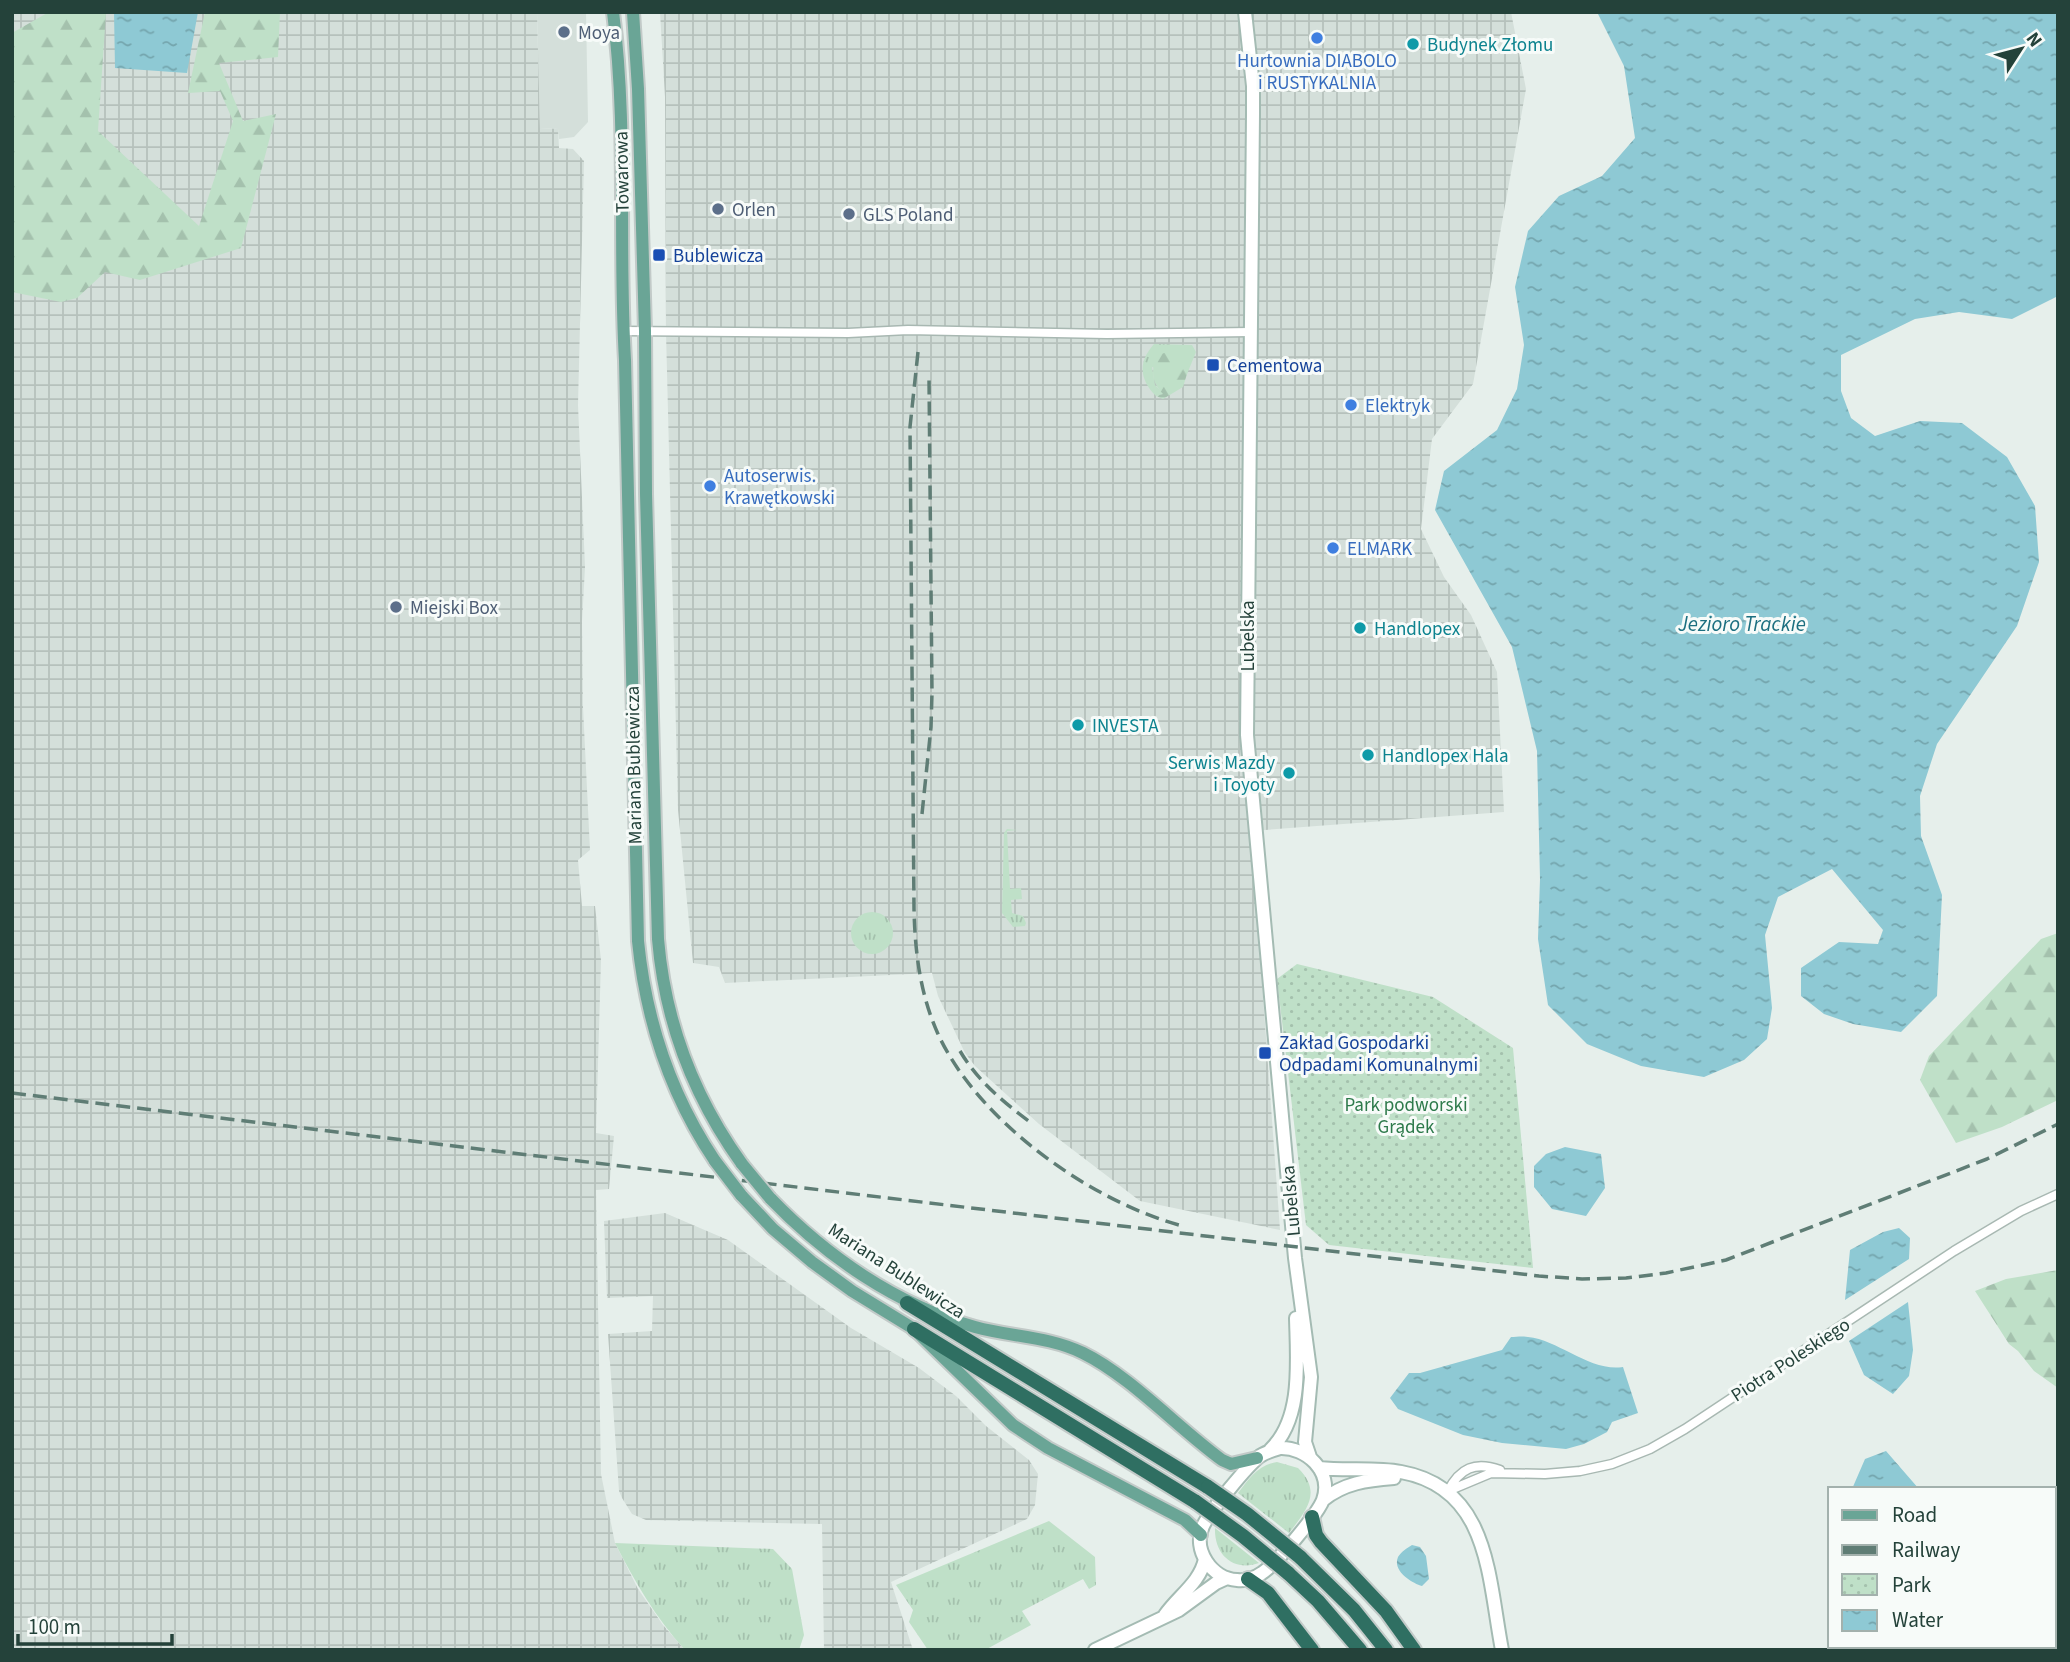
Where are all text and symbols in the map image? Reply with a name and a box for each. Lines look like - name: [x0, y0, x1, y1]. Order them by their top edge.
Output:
- north arrow: [1986, 14, 2056, 84]
- place label: Moya: [578, 20, 620, 47]
- marker: Moya: [556, 24, 572, 40]
- text: N: [2019, 27, 2048, 53]
- marker: Hurtownia DIABOLO i RUSTYKALNIA: [1309, 30, 1325, 46]
- place label: Budynek Złomu: [1427, 32, 1553, 59]
- marker: Budynek Złomu: [1405, 36, 1421, 52]
- place label: Hurtownia DIABOLO i RUSTYKALNIA: [1237, 48, 1397, 97]
- street label: Towarowa: [608, 131, 637, 213]
- place label: Orlen: [732, 197, 776, 224]
- marker: Orlen: [710, 201, 726, 217]
- place label: GLS Poland: [863, 202, 953, 229]
- marker: GLS Poland: [841, 206, 857, 222]
- place label: Bublewicza: [673, 243, 764, 270]
- marker: Bublewicza: [651, 247, 667, 263]
- place label: Cementowa: [1227, 353, 1322, 380]
- marker: Cementowa: [1205, 357, 1221, 373]
- place label: Elektryk: [1365, 393, 1431, 420]
- marker: Elektryk: [1343, 397, 1359, 413]
- place label: Autoserwis. Krawętkowski: [724, 463, 835, 512]
- marker: Autoserwis. Krawętkowski: [702, 478, 718, 494]
- place label: ELMARK: [1347, 536, 1412, 563]
- marker: ELMARK: [1325, 540, 1341, 556]
- place label: Miejski Box: [410, 595, 499, 622]
- marker: Miejski Box: [388, 599, 404, 615]
- street label: Lubelska: [1235, 601, 1262, 671]
- water label: Jezioro Trackie: [1677, 609, 1806, 639]
- place label: Handlopex: [1374, 616, 1461, 643]
- marker: Handlopex: [1352, 620, 1368, 636]
- street label: Mariana Bublewicza: [620, 685, 649, 845]
- place label: INVESTA: [1092, 713, 1159, 740]
- marker: INVESTA: [1070, 717, 1086, 733]
- place label: Handlopex Hala: [1382, 743, 1509, 770]
- marker: Handlopex Hala: [1360, 747, 1376, 763]
- place label: Serwis Mazdy i Toyoty: [1168, 750, 1275, 799]
- marker: Serwis Mazdy i Toyoty: [1281, 765, 1297, 781]
- place label: Zakład Gospodarki Odpadami Komunalnymi: [1279, 1030, 1478, 1079]
- marker: Zakład Gospodarki Odpadami Komunalnymi: [1257, 1045, 1273, 1061]
- park label: Park podworski Grądek: [1344, 1092, 1468, 1141]
- street label: Lubelska: [1275, 1164, 1308, 1237]
- street label: Mariana Bublewicza: [822, 1217, 970, 1326]
- street label: Piotra Poleskiego: [1726, 1312, 1856, 1409]
- legend: [1828, 1487, 2056, 1648]
- text: Road: [1892, 1500, 1937, 1530]
- text: Railway: [1892, 1535, 1960, 1565]
- text: Park: [1892, 1570, 1932, 1600]
- scale bar: [18, 1602, 172, 1646]
- text: Water: [1892, 1605, 1944, 1635]
- text: 100 m: [28, 1612, 81, 1642]

